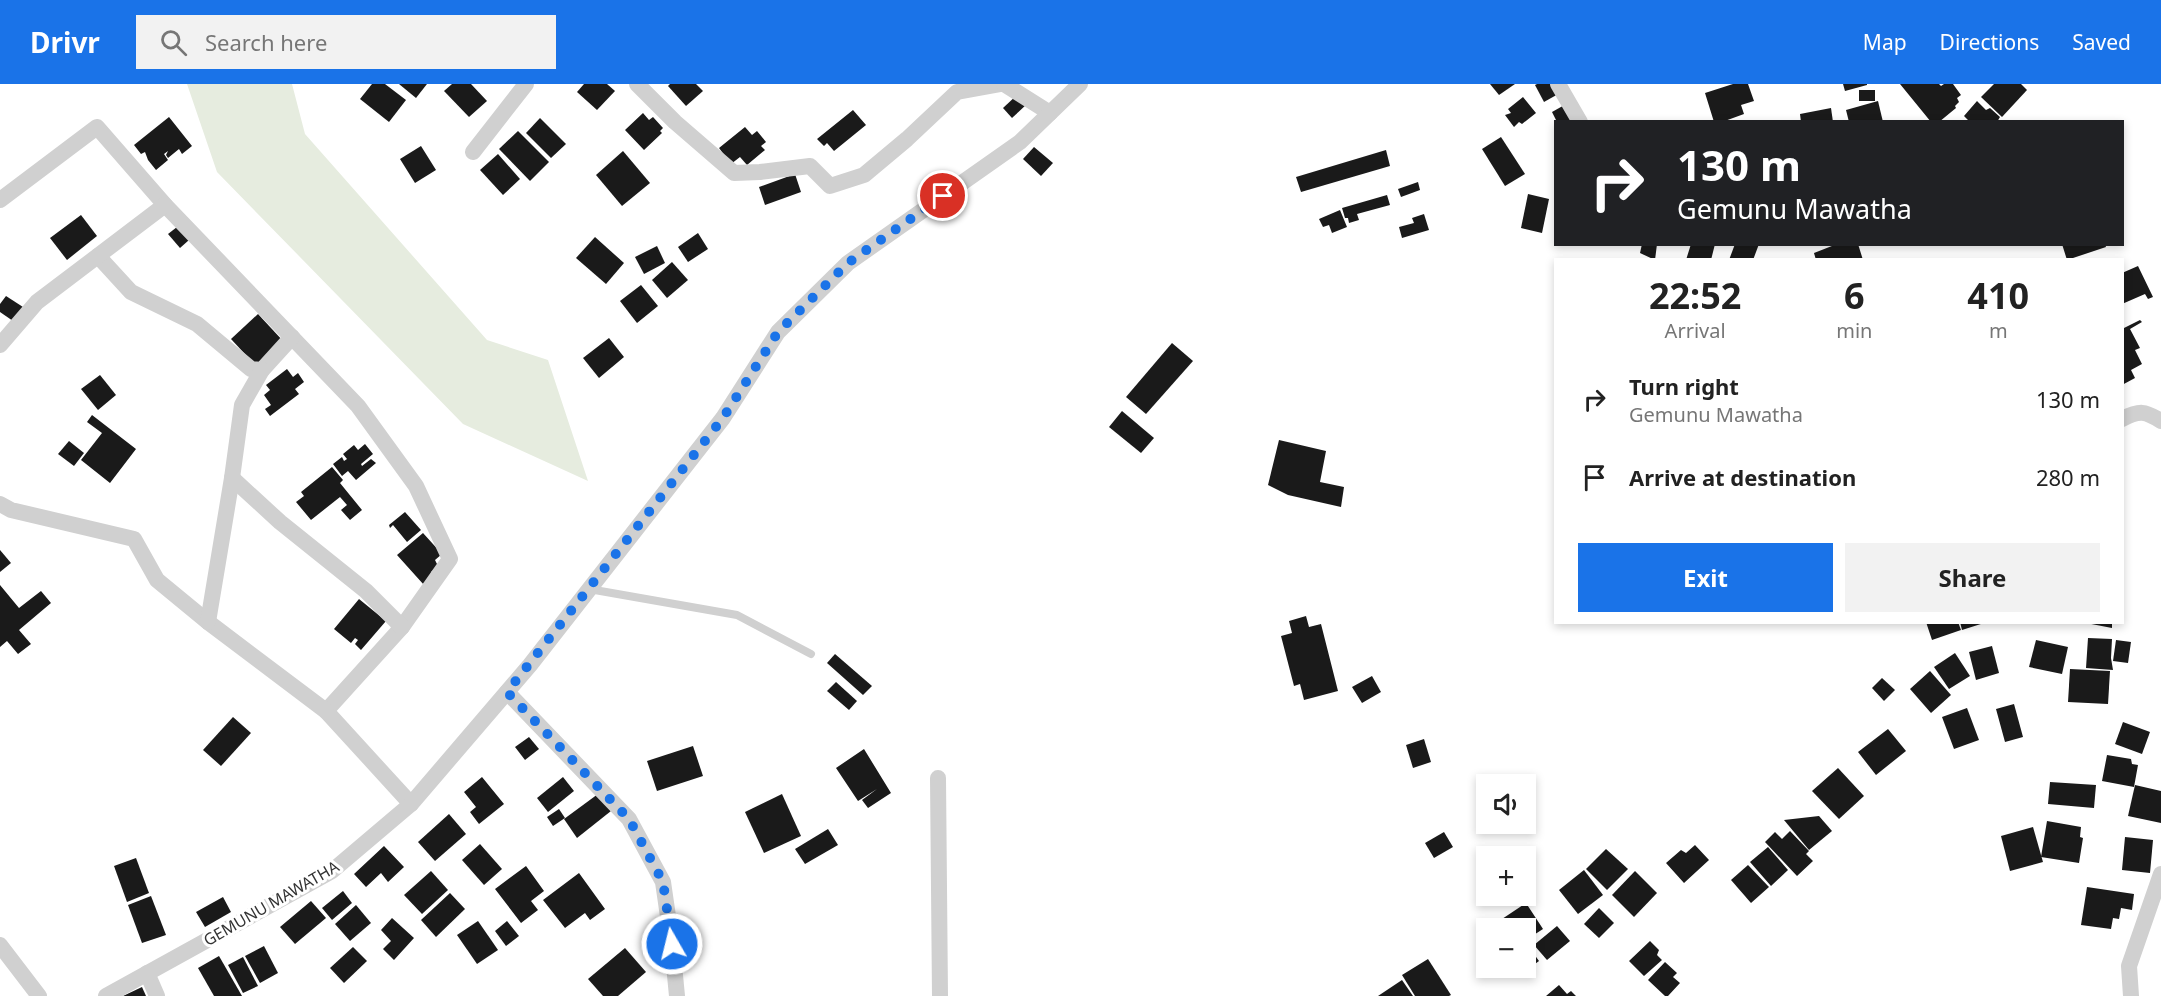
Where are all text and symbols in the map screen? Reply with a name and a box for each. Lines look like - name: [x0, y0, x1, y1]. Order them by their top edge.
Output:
- search box: [136, 15, 556, 69]
- text: Drivr: [30, 23, 100, 61]
- icon: search: [157, 26, 190, 59]
- text: Search here: [205, 27, 327, 57]
- text: Map: [1863, 28, 1907, 56]
- text: Directions: [1940, 28, 2039, 56]
- text: Saved: [2072, 28, 2131, 56]
- text: 130 m: [1677, 136, 1801, 193]
- icon: right: [1578, 144, 1656, 222]
- pin: [917, 170, 968, 221]
- icon: arrive: [926, 179, 959, 212]
- text: Gemunu Mawatha: [1677, 190, 1912, 227]
- text: 22:52: [1649, 271, 1741, 320]
- text: 6: [1844, 271, 1865, 320]
- text: 410: [1967, 271, 2029, 320]
- text: Arrival: [1665, 317, 1726, 344]
- text: min: [1836, 317, 1872, 344]
- text: m: [1989, 317, 2008, 344]
- text: Turn right: [1629, 371, 1739, 401]
- icon: right: [1578, 383, 1611, 416]
- text: 130 m: [2036, 384, 2100, 414]
- text: Gemunu Mawatha: [1629, 401, 1803, 428]
- icon: arrive: [1578, 461, 1611, 494]
- text: Arrive at destination: [1629, 462, 1856, 492]
- text: 280 m: [2036, 462, 2100, 492]
- button: Exit: [1578, 543, 1833, 612]
- button: Share: [1845, 543, 2100, 612]
- map controls: [1476, 774, 1536, 978]
- button: sound: [1476, 774, 1536, 834]
- button: +: [1476, 846, 1536, 906]
- street label: GEMUNU MAWATHA: [199, 855, 344, 951]
- position arrow: [640, 912, 704, 976]
- button: −: [1476, 918, 1536, 978]

